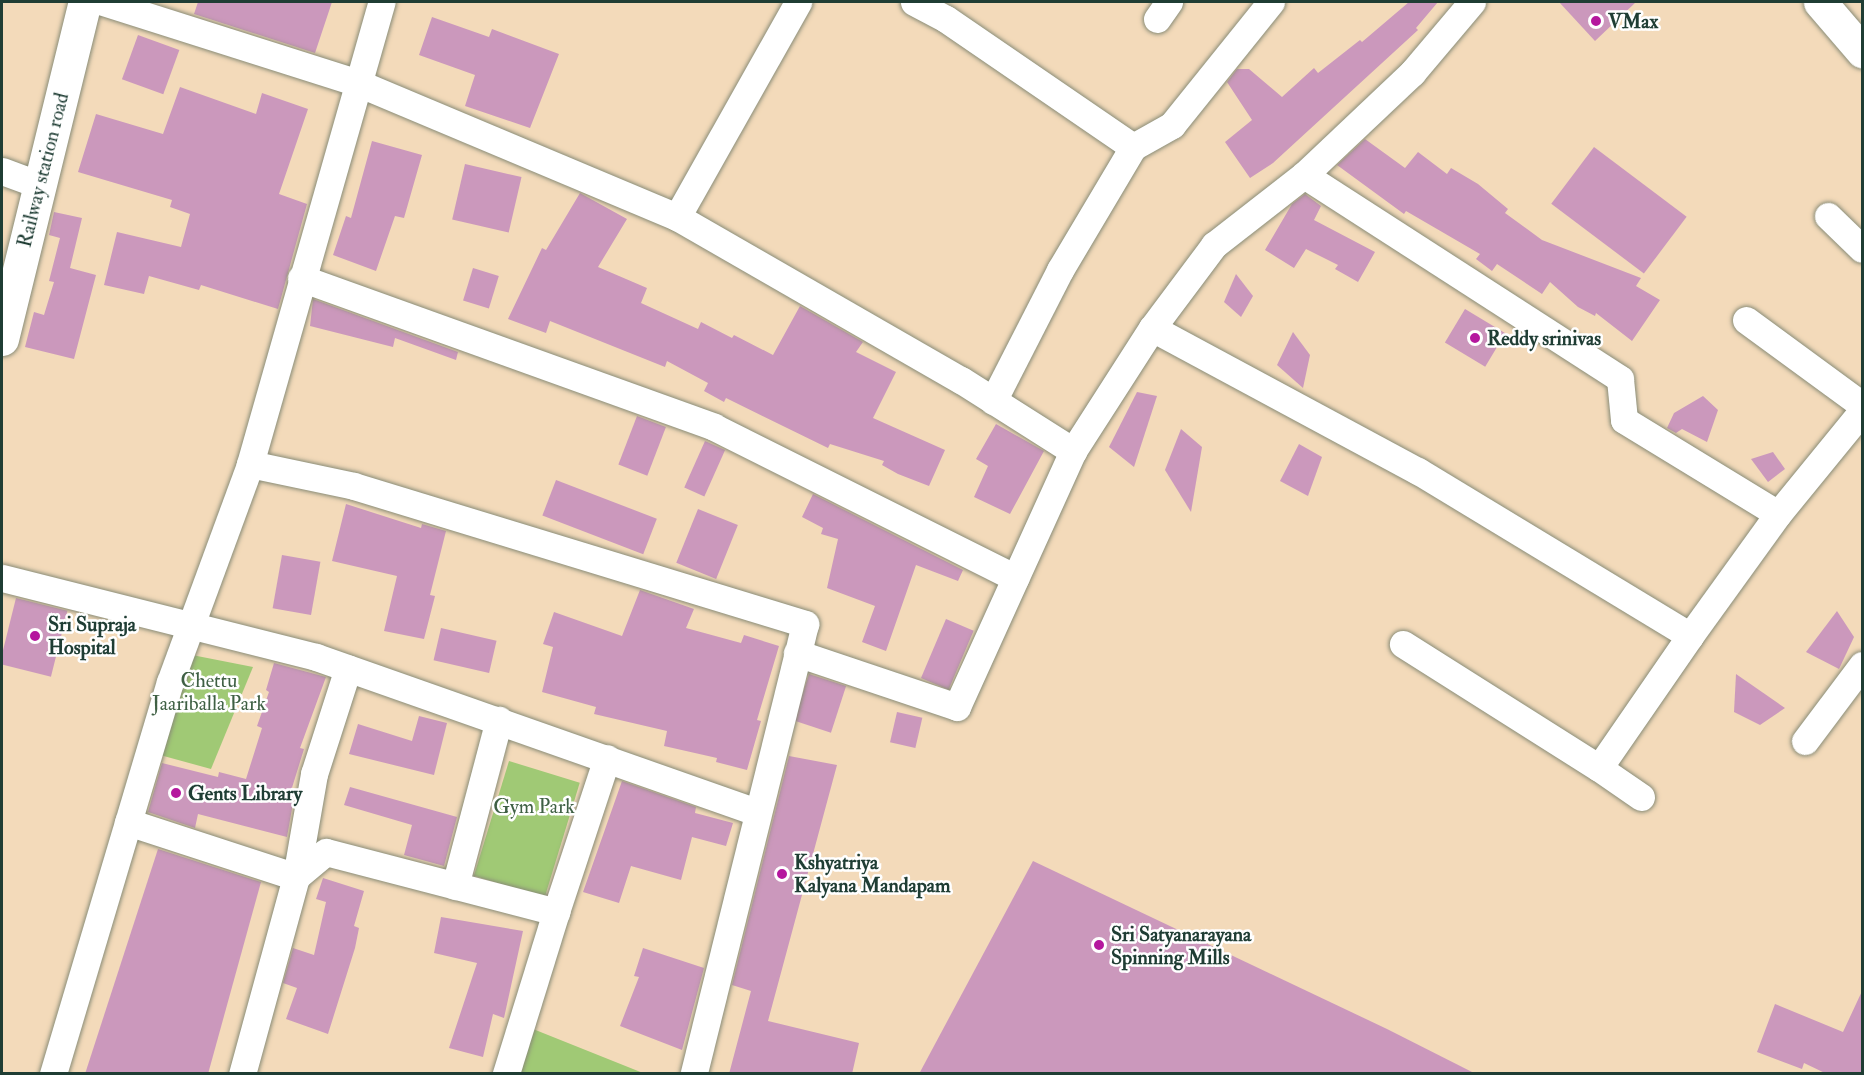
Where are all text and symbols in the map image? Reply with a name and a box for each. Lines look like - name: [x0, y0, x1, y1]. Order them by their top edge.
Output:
- place label: VMax: [1608, 9, 1658, 33]
- marker: VMax: [1589, 14, 1603, 28]
- street label: Railway station road: [12, 90, 74, 250]
- place label: Reddy srinivas: [1487, 326, 1601, 350]
- marker: Reddy srinivas: [1468, 331, 1482, 345]
- place label: Sri Supraja Hospital: [48, 612, 136, 659]
- marker: Sri Supraja Hospital: [26, 627, 44, 645]
- park label: Chettu Jaariballa Park: [152, 669, 266, 716]
- place label: Gents Library: [188, 781, 302, 805]
- marker: Gents Library: [169, 786, 183, 800]
- park label: Gym Park: [493, 794, 575, 818]
- place label: Kshyatriya Kalyana Mandapam: [794, 850, 951, 897]
- marker: Kshyatriya Kalyana Mandapam: [775, 867, 789, 881]
- place label: Sri Satyanarayana Spinning Mills: [1111, 922, 1251, 969]
- marker: Sri Satyanarayana Spinning Mills: [1092, 938, 1106, 952]

